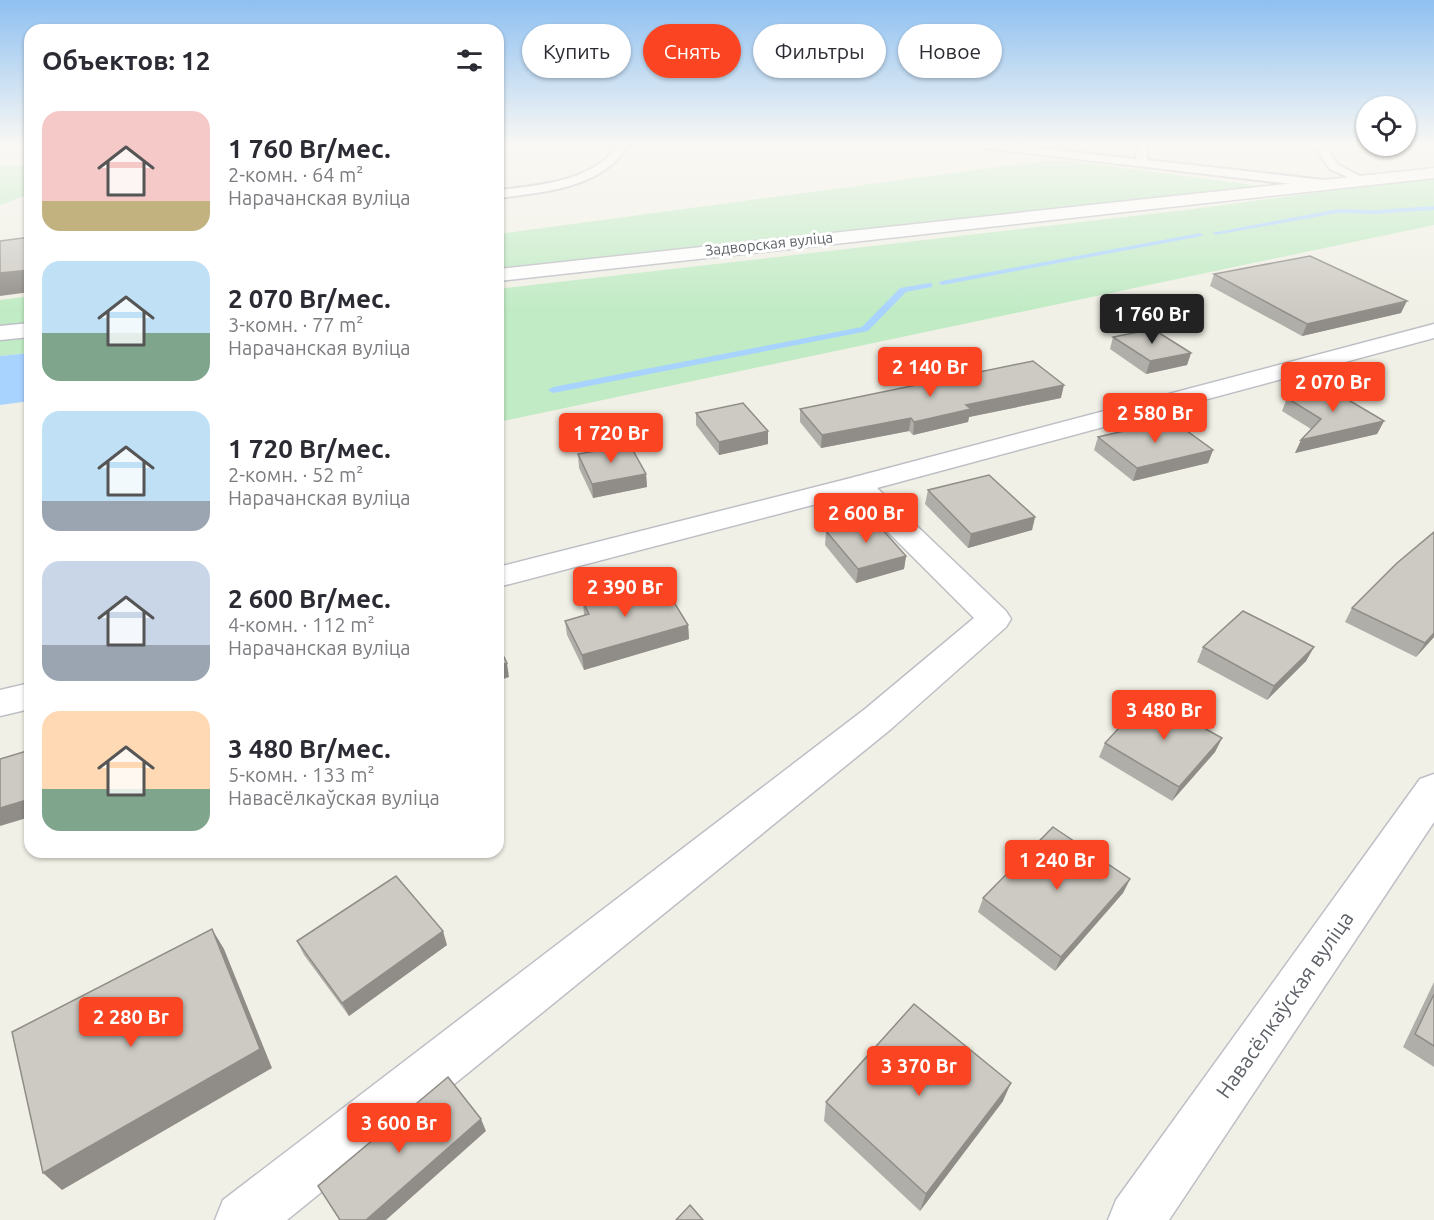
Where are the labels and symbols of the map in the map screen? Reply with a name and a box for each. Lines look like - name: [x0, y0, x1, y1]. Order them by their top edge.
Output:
- street label: Задворская вуліца: [704, 228, 834, 259]
- pin: 1 760 Br: [1090, 294, 1214, 345]
- pin: 2 140 Br: [868, 347, 992, 398]
- pin: 2 070 Br: [1271, 362, 1395, 413]
- pin: 2 580 Br: [1093, 393, 1217, 444]
- pin: 1 720 Br: [549, 413, 673, 464]
- pin: 2 600 Br: [804, 493, 928, 544]
- pin: 2 390 Br: [563, 567, 687, 618]
- pin: 3 480 Br: [1102, 690, 1226, 741]
- pin: 1 240 Br: [995, 840, 1119, 891]
- street label: Навасёлкаўская вуліца: [1211, 906, 1358, 1102]
- pin: 2 280 Br: [69, 997, 193, 1048]
- pin: 3 370 Br: [857, 1046, 981, 1097]
- pin: 3 600 Br: [337, 1103, 461, 1154]

